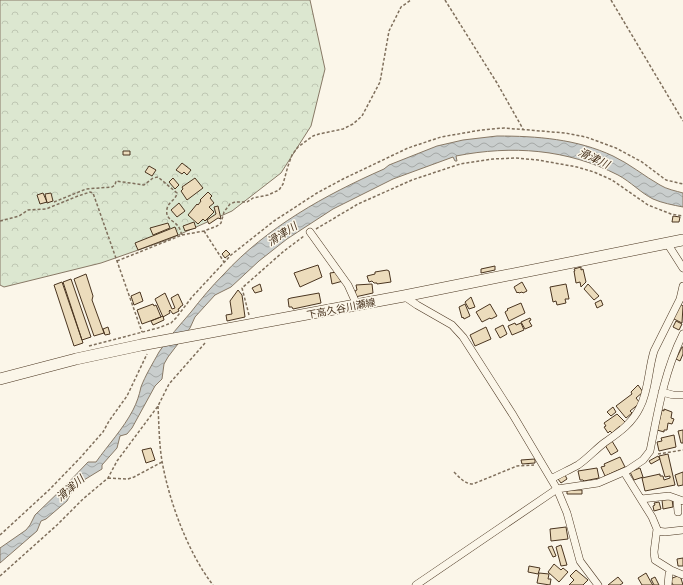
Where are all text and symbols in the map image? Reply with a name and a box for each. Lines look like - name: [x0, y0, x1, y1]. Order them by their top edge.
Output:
- water label: 滑津川: [576, 146, 612, 172]
- water label: 滑津川: [265, 219, 300, 249]
- street label: 下高久谷川瀬線: [306, 296, 377, 321]
- water label: 滑津川: [54, 472, 88, 504]

